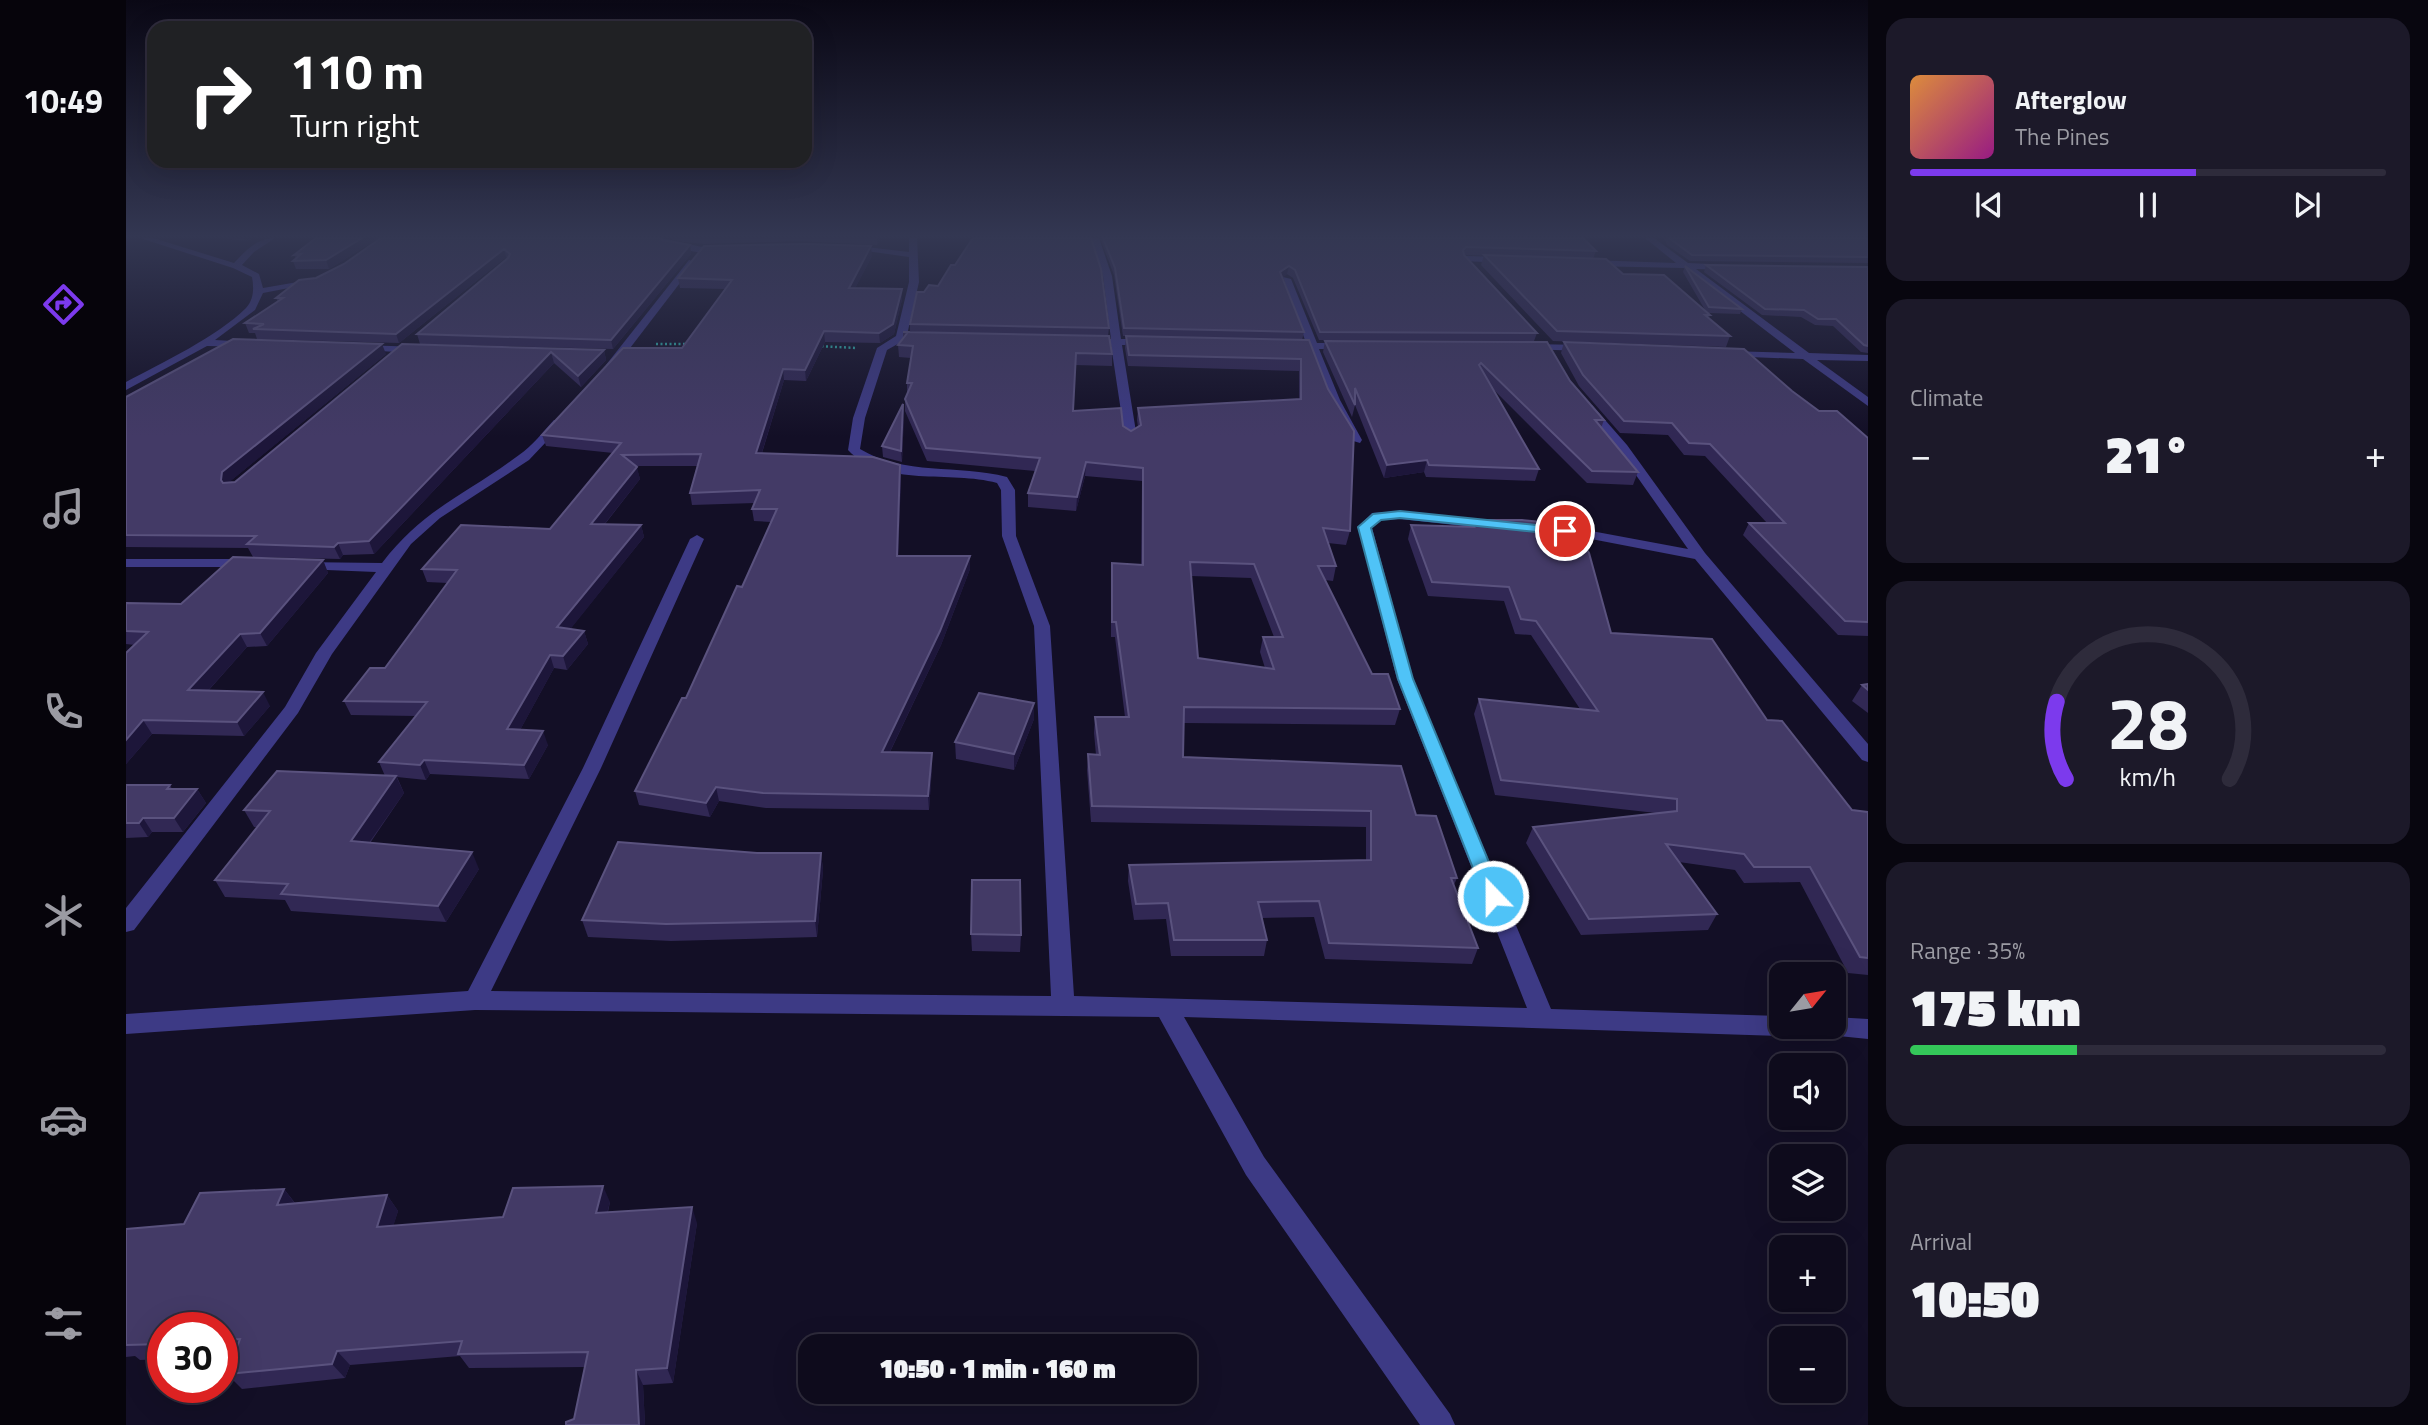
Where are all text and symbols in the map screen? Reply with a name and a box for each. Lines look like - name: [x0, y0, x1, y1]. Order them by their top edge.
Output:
- text: 110 m: [290, 33, 424, 108]
- icon: right: [175, 49, 266, 140]
- text: 10:49: [23, 77, 103, 125]
- text: Afterglow: [2015, 80, 2127, 119]
- text: Turn right: [290, 101, 419, 149]
- text: The Pines: [2015, 119, 2109, 154]
- icon: previous: [1970, 186, 2008, 224]
- icon: pause: [2129, 186, 2167, 224]
- icon: next: [2288, 186, 2326, 224]
- icon: directions: [39, 280, 88, 329]
- text: Climate: [1910, 380, 1983, 415]
- text: 21°: [2105, 414, 2191, 493]
- text: −: [1910, 425, 1931, 483]
- text: +: [2365, 425, 2386, 483]
- icon: music: [39, 484, 88, 533]
- pin: [1535, 501, 1595, 561]
- icon: arrive: [1546, 512, 1584, 550]
- text: 28: [2107, 667, 2189, 777]
- icon: phone: [39, 687, 88, 736]
- text: km/h: [2120, 757, 2176, 795]
- position arrow: [1456, 859, 1530, 933]
- icon: climate: [39, 891, 88, 940]
- text: Range · 35%: [1910, 933, 2025, 968]
- north arrow: [1769, 962, 1846, 1040]
- map controls: [1769, 962, 1846, 1403]
- text: 175 km: [1910, 967, 2081, 1046]
- button: sound: [1769, 1053, 1846, 1130]
- icon: car: [39, 1095, 88, 1144]
- button: layers: [1769, 1144, 1846, 1221]
- text: Arrival: [1910, 1224, 1972, 1259]
- button: +: [1769, 1235, 1846, 1312]
- text: 10:50: [1910, 1258, 2039, 1337]
- icon: filters: [39, 1299, 88, 1348]
- speed limit sign: 30: [147, 1312, 238, 1403]
- button: −: [1769, 1326, 1846, 1403]
- text: 10:50 · 1 min · 160 m: [879, 1349, 1116, 1388]

